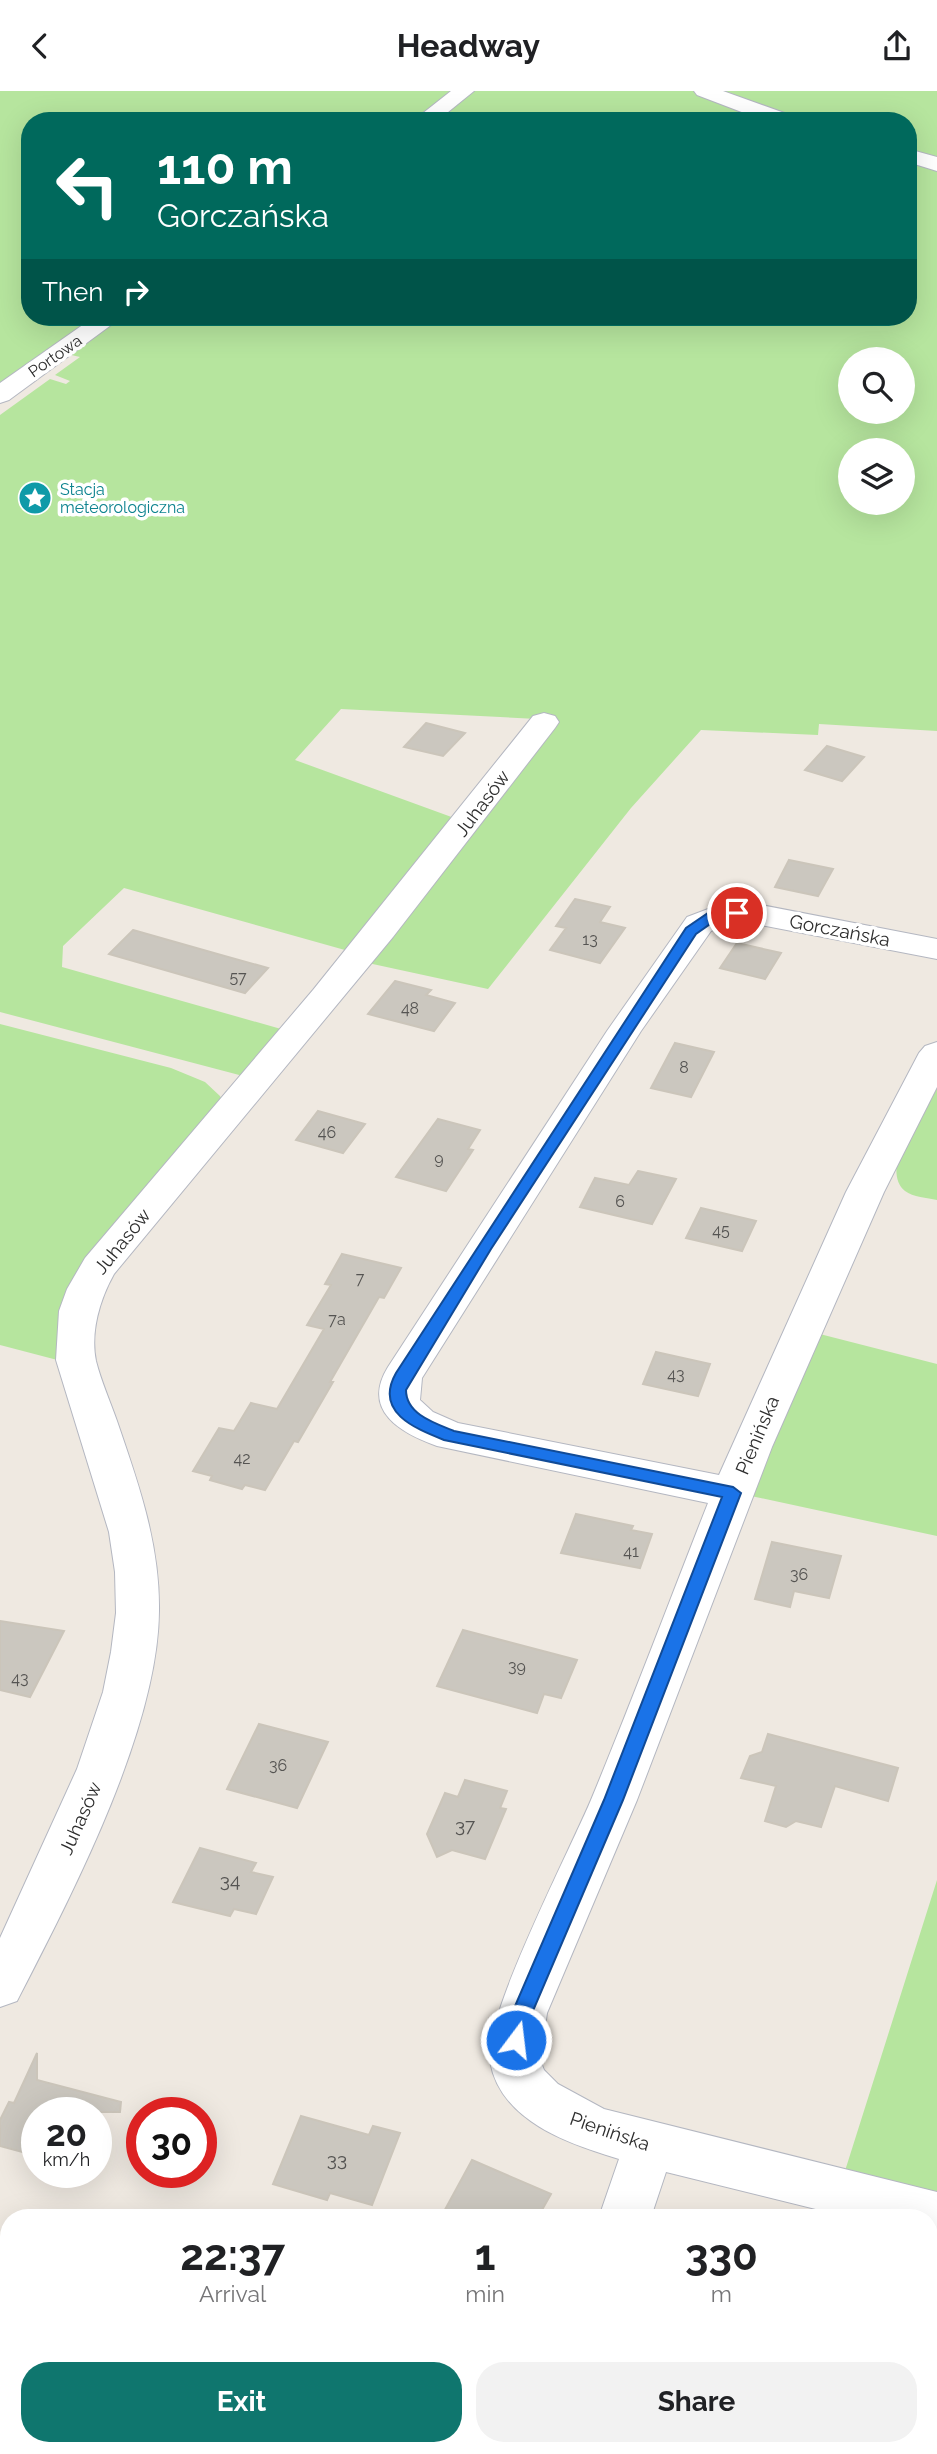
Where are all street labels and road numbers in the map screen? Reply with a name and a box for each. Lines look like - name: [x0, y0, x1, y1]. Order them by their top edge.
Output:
- street label: Portowa: [25, 331, 85, 381]
- street label: Juhasów: [450, 765, 514, 841]
- street label: Gorczańska: [788, 909, 892, 951]
- street label: Juhasów: [89, 1204, 155, 1278]
- street label: Pienińska: [731, 1393, 783, 1477]
- street label: Juhasów: [54, 1778, 106, 1858]
- street label: Pienińska: [567, 2107, 653, 2155]

